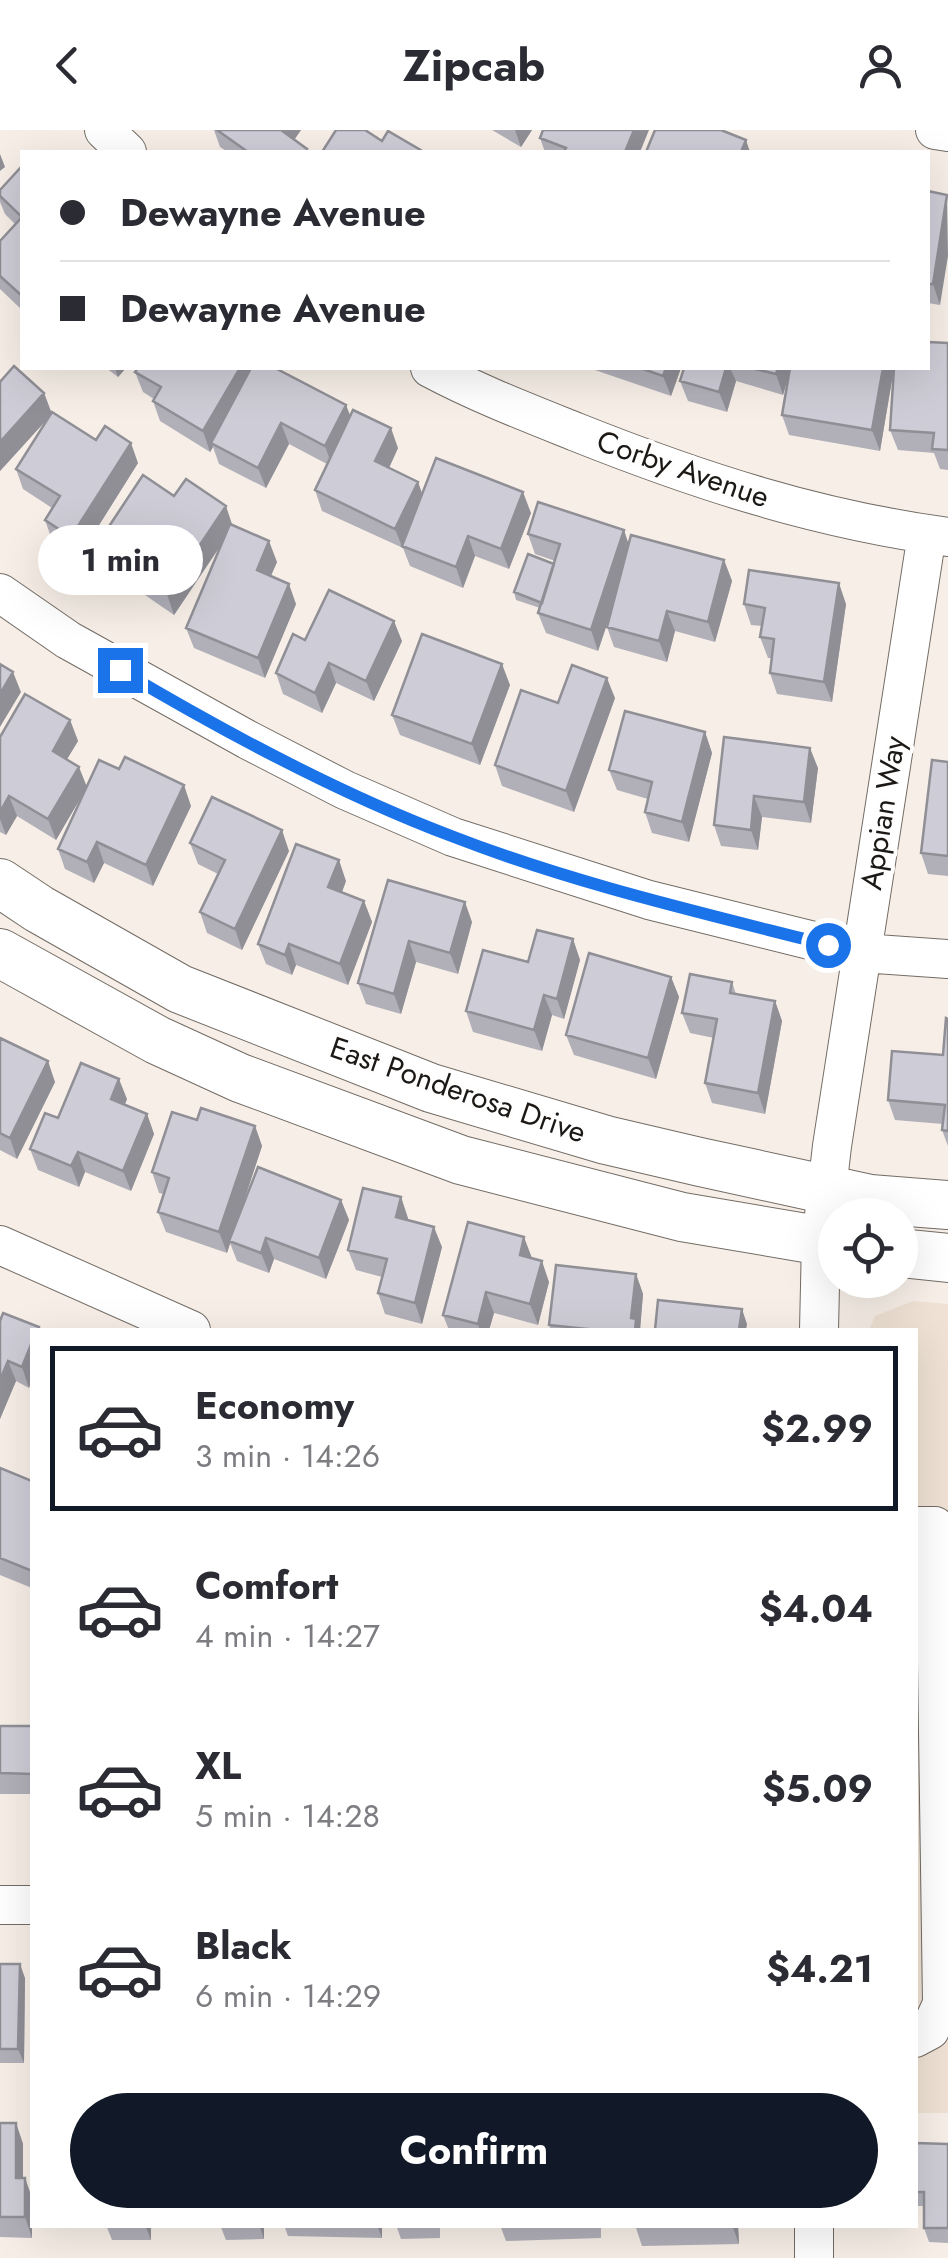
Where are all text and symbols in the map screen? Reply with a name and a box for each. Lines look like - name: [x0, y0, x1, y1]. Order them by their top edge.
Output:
- text: Zipcab: [403, 33, 545, 98]
- icon: back: [40, 38, 95, 93]
- icon: person: [853, 38, 908, 93]
- text: Dewayne Avenue: [120, 185, 426, 240]
- text: Dewayne Avenue: [120, 281, 426, 336]
- street label: Corby Avenue: [591, 419, 775, 518]
- callout: 1 min: [38, 525, 202, 595]
- text: 1 min: [81, 537, 160, 583]
- route end: [98, 648, 143, 693]
- street label: Appian Way: [849, 732, 916, 893]
- route start: [806, 923, 851, 968]
- street label: East Ponderosa Drive: [325, 1026, 592, 1153]
- map controls: [818, 1198, 918, 1298]
- button: locate: [818, 1198, 918, 1298]
- text: Economy: [195, 1378, 354, 1433]
- icon: car: [75, 1384, 165, 1474]
- text: $2.99: [761, 1401, 873, 1456]
- text: 3 min · 14:26: [195, 1433, 380, 1479]
- text: Comfort: [195, 1558, 338, 1613]
- icon: car: [75, 1564, 165, 1654]
- text: $4.04: [759, 1581, 873, 1636]
- text: 4 min · 14:27: [195, 1613, 380, 1659]
- text: XL: [195, 1738, 241, 1793]
- icon: car: [75, 1744, 165, 1834]
- text: $5.09: [762, 1761, 873, 1816]
- text: 5 min · 14:28: [195, 1793, 380, 1839]
- text: Black: [195, 1918, 292, 1973]
- icon: car: [75, 1924, 165, 2014]
- text: $4.21: [766, 1941, 873, 1996]
- text: 6 min · 14:29: [195, 1973, 381, 2019]
- button: Confirm: [70, 2093, 878, 2208]

